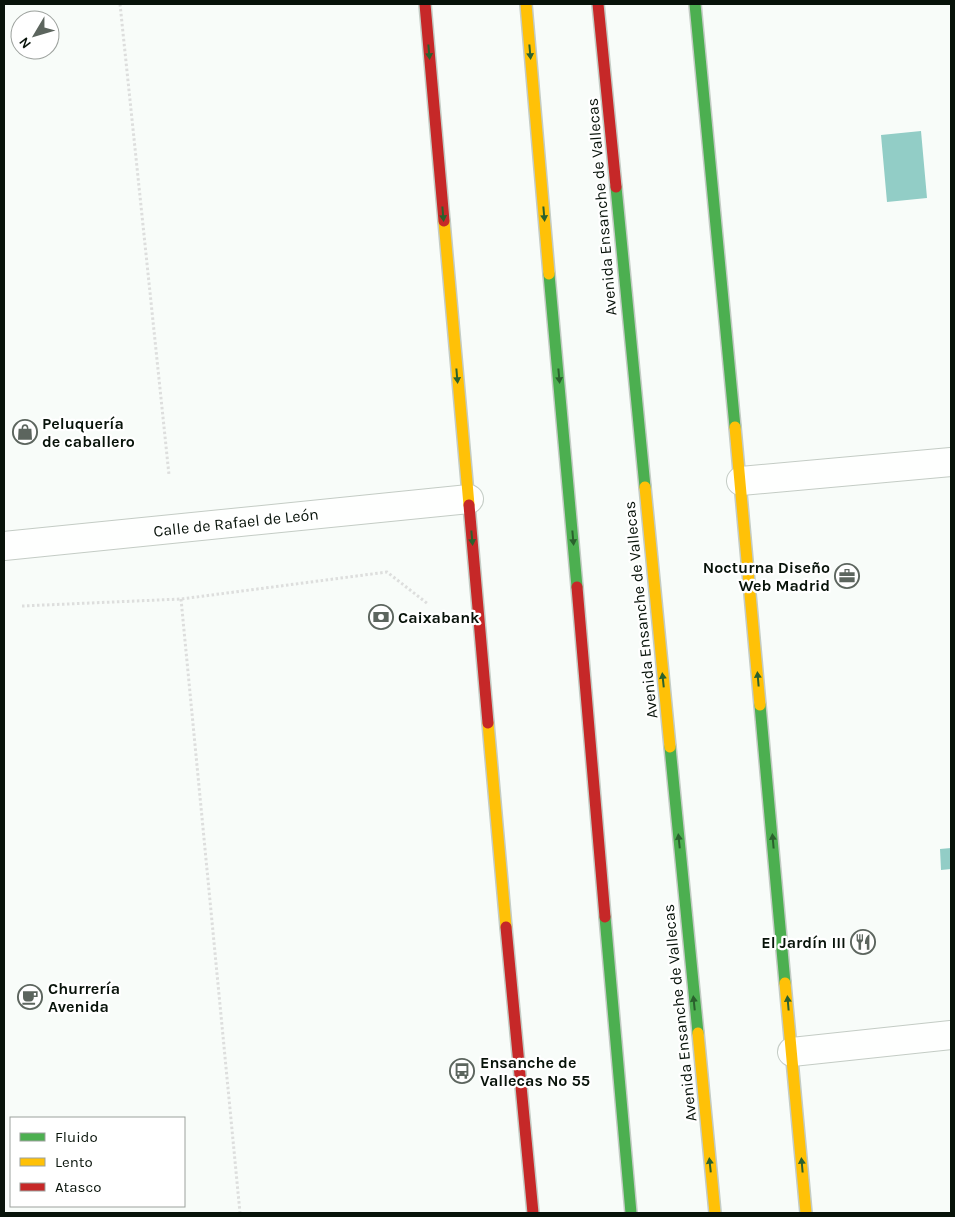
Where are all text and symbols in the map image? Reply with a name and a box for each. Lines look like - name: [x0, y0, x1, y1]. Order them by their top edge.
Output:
- north arrow: [10, 10, 60, 60]
- text: N: [15, 34, 35, 52]
- one-way arrow: [426, 45, 434, 61]
- one-way arrow: [526, 45, 534, 61]
- street label: Avenida Ensanche de Vallecas: [583, 97, 620, 317]
- one-way arrow: [541, 206, 549, 222]
- one-way arrow: [440, 207, 448, 223]
- one-way arrow: [453, 368, 461, 384]
- one-way arrow: [555, 368, 563, 384]
- place label: Peluquería de caballero: [42, 414, 135, 451]
- shop icon: Peluquería de caballero: [12, 419, 38, 445]
- street label: Avenida Ensanche de Vallecas: [620, 500, 661, 720]
- street label: Calle de Rafael de León: [152, 504, 320, 541]
- one-way arrow: [469, 530, 477, 546]
- one-way arrow: [569, 530, 577, 546]
- place label: Nocturna Diseño Web Madrid: [703, 558, 830, 595]
- office icon: Nocturna Diseño Web Madrid: [834, 563, 860, 589]
- bank icon: Caixabank: [368, 604, 394, 630]
- place label: Caixabank: [398, 608, 480, 627]
- one-way arrow: [659, 671, 667, 687]
- one-way arrow: [754, 671, 762, 687]
- one-way arrow: [674, 833, 682, 849]
- one-way arrow: [769, 833, 777, 849]
- street label: Avenida Ensanche de Vallecas: [659, 903, 700, 1123]
- restaurant icon: El Jardín III: [850, 929, 876, 955]
- place label: El Jardín III: [761, 933, 846, 952]
- place label: Churrería Avenida: [48, 979, 120, 1016]
- cafe icon: Churrería Avenida: [17, 984, 43, 1010]
- one-way arrow: [783, 994, 791, 1010]
- one-way arrow: [690, 995, 698, 1011]
- place label: Ensanche de Vallecas Nº 55: [480, 1053, 590, 1090]
- bus stop icon: Ensanche de Vallecas Nº 55: [449, 1058, 475, 1084]
- legend: [10, 1117, 185, 1207]
- text: Fluido: [55, 1128, 98, 1146]
- text: Lento: [55, 1153, 93, 1171]
- one-way arrow: [706, 1156, 714, 1172]
- one-way arrow: [797, 1156, 805, 1172]
- text: Atasco: [55, 1178, 101, 1196]

